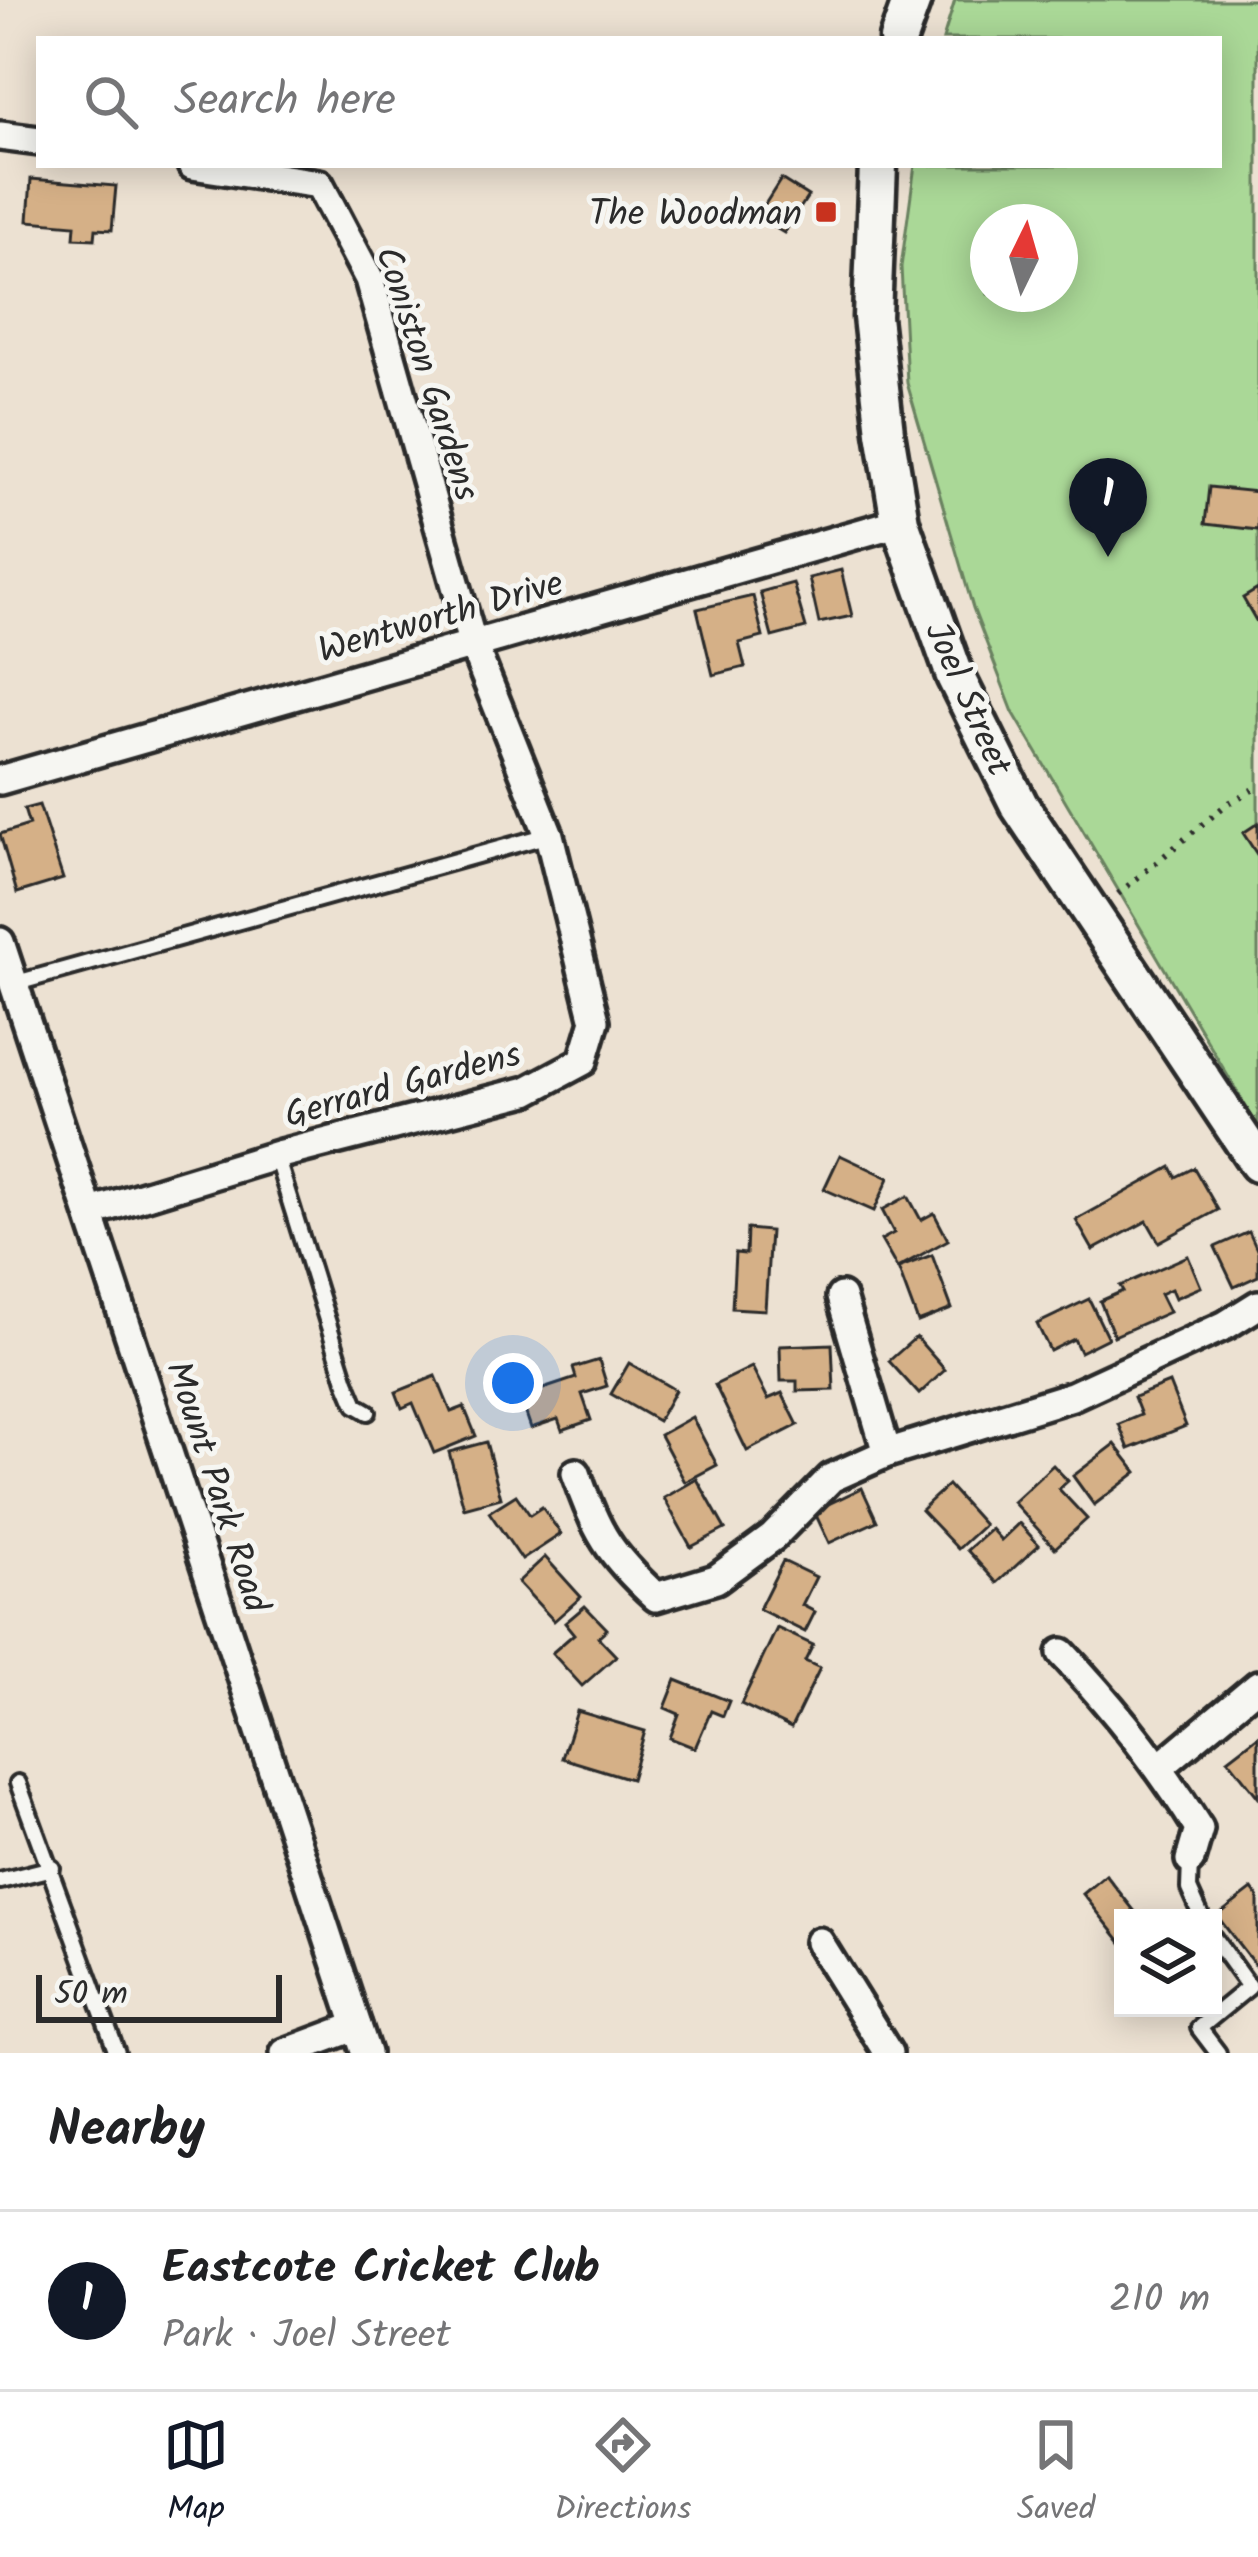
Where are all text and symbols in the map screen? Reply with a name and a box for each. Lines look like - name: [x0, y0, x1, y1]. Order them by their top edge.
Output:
- search box: [36, 36, 1222, 168]
- text: Search here: [174, 66, 396, 138]
- icon: search: [78, 69, 144, 135]
- place label: The Woodman: [589, 187, 802, 244]
- marker: The Woodman: [813, 199, 839, 225]
- north arrow: [970, 204, 1078, 312]
- street label: Coniston Gardens: [358, 240, 494, 509]
- pin: 1: [1069, 458, 1147, 557]
- street label: Wentworth Drive: [312, 556, 570, 681]
- street label: Joel Street: [907, 613, 1027, 787]
- street label: Gerrard Gardens: [278, 1027, 528, 1145]
- your location: [483, 1353, 543, 1413]
- street label: Mount Park Road: [148, 1354, 283, 1621]
- map controls: [1114, 1909, 1222, 2017]
- button: layers: [1114, 1909, 1222, 2017]
- scale bar: [36, 1969, 282, 2022]
- text: 50 m: [54, 1969, 128, 2022]
- text: Nearby: [48, 2091, 205, 2172]
- text: Eastcote Cricket Club: [162, 2234, 600, 2306]
- text: 1: [81, 2270, 93, 2332]
- text: 210 m: [1109, 2270, 1210, 2332]
- text: Park · Joel Street: [162, 2306, 451, 2368]
- tab: Map: [163, 2412, 229, 2537]
- tab: Directions: [554, 2412, 691, 2537]
- tab: Saved: [1017, 2412, 1095, 2537]

